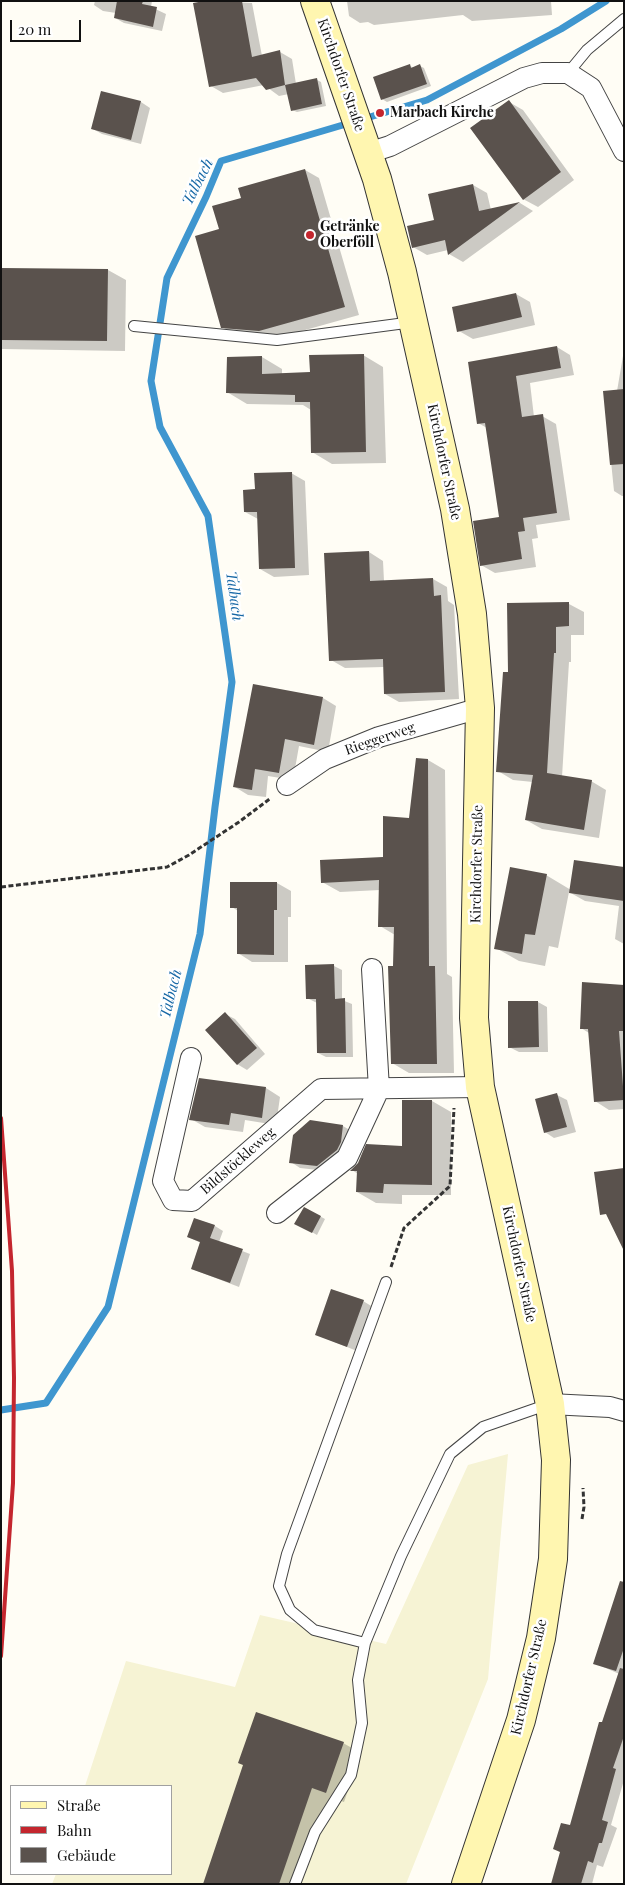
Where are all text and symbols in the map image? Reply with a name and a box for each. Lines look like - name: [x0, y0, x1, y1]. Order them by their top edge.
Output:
- scale bar: [12, 10, 84, 42]
- street label: Kirchdorfer Straße: [314, 16, 368, 134]
- text: 20 m: [18, 19, 51, 39]
- place label: Marbach Kirche: [390, 105, 494, 121]
- marker: Marbach Kirche: [374, 107, 386, 119]
- water label: Talbach: [179, 156, 217, 208]
- place label: Getränke Oberföll: [320, 219, 380, 252]
- marker: Getränke Oberföll: [304, 229, 316, 241]
- street label: Kirchdorfer Straße: [423, 402, 465, 522]
- water label: Talbach: [222, 570, 246, 622]
- street label: Rieggerweg: [343, 719, 417, 759]
- street label: Kirchdorfer Straße: [468, 805, 486, 923]
- water label: Talbach: [156, 968, 186, 1020]
- street label: Bildstöckleweg: [197, 1124, 279, 1198]
- street label: Kirchdorfer Straße: [498, 1204, 540, 1324]
- street label: Kirchdorfer Straße: [507, 1617, 551, 1737]
- legend: [10, 1785, 172, 1875]
- text: Straße: [57, 1795, 101, 1815]
- text: Bahn: [57, 1820, 92, 1840]
- text: Gebäude: [57, 1845, 116, 1865]

